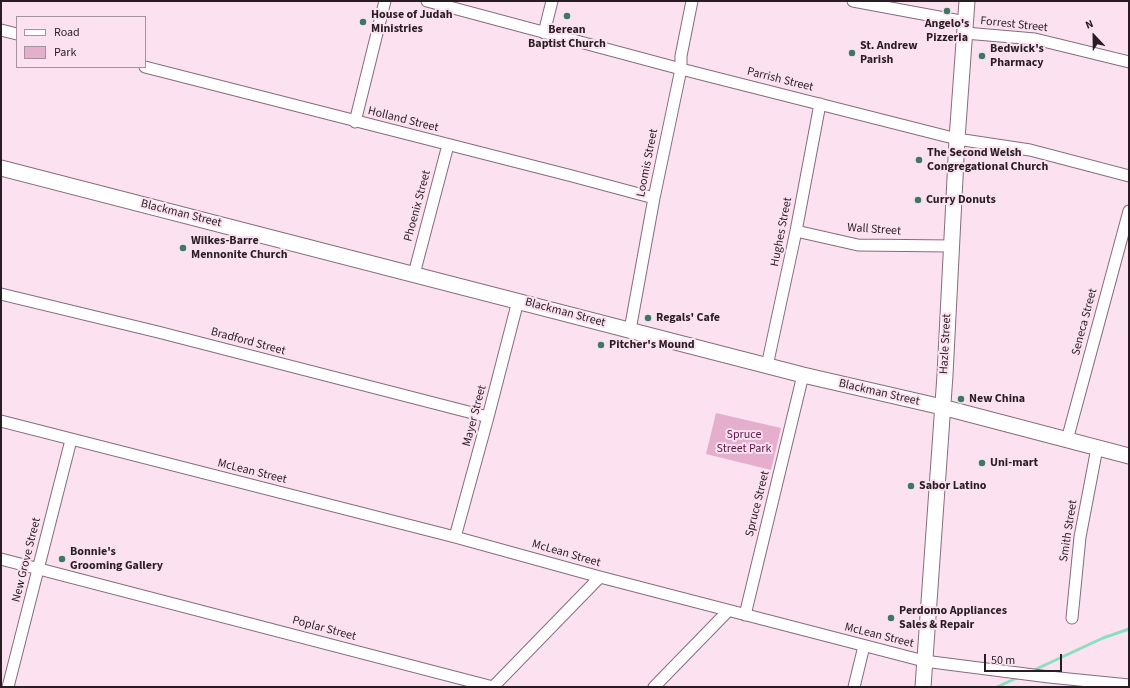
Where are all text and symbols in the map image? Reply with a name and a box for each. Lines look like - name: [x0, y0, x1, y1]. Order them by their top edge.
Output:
- marker: Angelo's Pizzeria: [942, 6, 952, 16]
- place label: House of Judah Ministries: [371, 8, 453, 36]
- marker: Berean Baptist Church: [562, 11, 572, 21]
- street label: Forrest Street: [980, 14, 1048, 36]
- legend: [16, 16, 146, 68]
- north arrow: [1074, 16, 1114, 56]
- text: N: [1083, 16, 1096, 33]
- marker: House of Judah Ministries: [358, 17, 368, 27]
- place label: Angelo's Pizzeria: [925, 17, 969, 45]
- place label: Berean Baptist Church: [528, 23, 606, 51]
- text: Road: [54, 24, 80, 41]
- place label: St. Andrew Parish: [860, 39, 918, 67]
- place label: Bedwick's Pharmacy: [990, 42, 1044, 70]
- text: Park: [54, 44, 76, 61]
- marker: St. Andrew Parish: [847, 48, 857, 58]
- marker: Bedwick's Pharmacy: [977, 51, 987, 61]
- street label: Parrish Street: [745, 65, 815, 95]
- street label: Holland Street: [366, 104, 440, 136]
- street label: Loomis Street: [634, 128, 662, 198]
- place label: The Second Welsh Congregational Church: [927, 146, 1048, 174]
- marker: The Second Welsh Congregational Church: [914, 155, 924, 165]
- street label: Phoenix Street: [402, 169, 434, 243]
- place label: Curry Donuts: [926, 193, 996, 207]
- marker: Curry Donuts: [913, 195, 923, 205]
- street label: Hughes Street: [768, 196, 796, 268]
- street label: Blackman Street: [139, 197, 223, 231]
- street label: Wall Street: [847, 221, 901, 239]
- place label: Wilkes-Barre Mennonite Church: [191, 234, 288, 262]
- marker: Wilkes-Barre Mennonite Church: [178, 243, 188, 253]
- street label: Seneca Street: [1069, 287, 1101, 357]
- street label: Blackman Street: [523, 295, 607, 331]
- place label: Regals' Cafe: [656, 311, 720, 325]
- marker: Regals' Cafe: [643, 313, 653, 323]
- street label: Hazle Street: [937, 313, 955, 375]
- street label: Bradford Street: [209, 325, 287, 359]
- place label: Pitcher's Mound: [609, 338, 695, 352]
- marker: Pitcher's Mound: [596, 340, 606, 350]
- street label: Blackman Street: [837, 377, 921, 409]
- street label: Mayer Street: [460, 384, 490, 448]
- place label: New China: [969, 392, 1025, 406]
- marker: New China: [956, 394, 966, 404]
- park label: Spruce Street Park: [717, 428, 771, 456]
- street label: McLean Street: [216, 456, 288, 488]
- place label: Uni-mart: [990, 456, 1038, 470]
- marker: Uni-mart: [977, 458, 987, 468]
- street label: Spruce Street: [743, 470, 773, 538]
- place label: Sabor Latino: [919, 479, 986, 493]
- marker: Sabor Latino: [906, 481, 916, 491]
- street label: Smith Street: [1057, 499, 1081, 563]
- street label: New Grove Street: [10, 516, 44, 604]
- street label: McLean Street: [530, 537, 602, 571]
- place label: Bonnie's Grooming Gallery: [70, 545, 163, 573]
- marker: Bonnie's Grooming Gallery: [57, 554, 67, 564]
- place label: Perdomo Appliances Sales & Repair: [899, 604, 1007, 632]
- marker: Perdomo Appliances Sales & Repair: [886, 613, 896, 623]
- street label: Poplar Street: [291, 614, 357, 644]
- street label: McLean Street: [843, 620, 915, 652]
- scale bar: [986, 646, 1064, 672]
- text: 50 m: [991, 652, 1015, 669]

